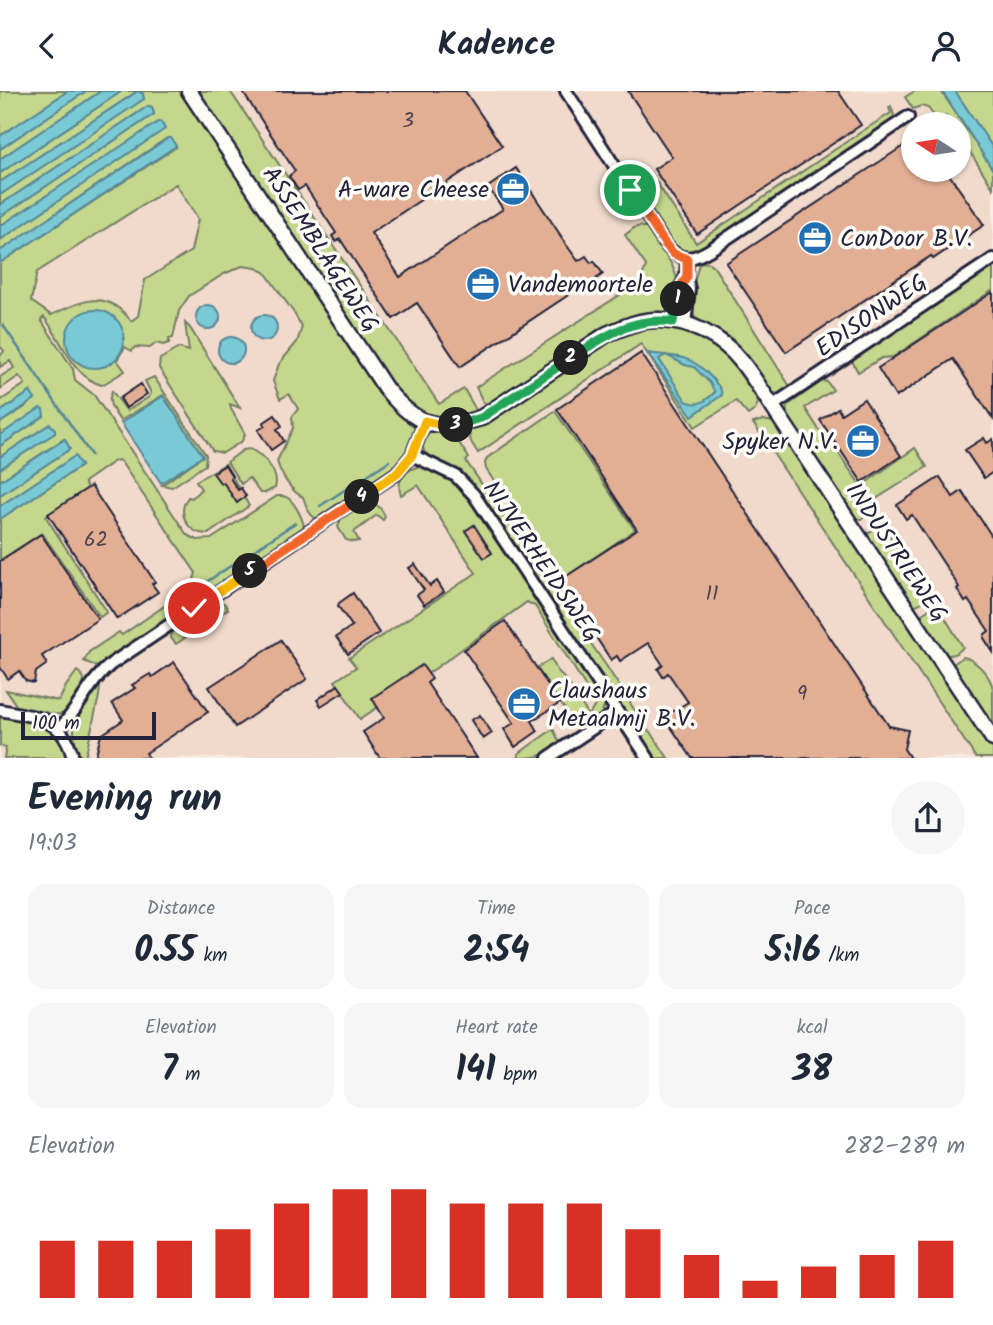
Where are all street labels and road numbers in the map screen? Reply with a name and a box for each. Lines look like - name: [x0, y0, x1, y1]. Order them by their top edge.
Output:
- street label: ASSEMBLAGEWEG: [251, 159, 388, 341]
- street label: EDISONWEG: [808, 264, 936, 368]
- street label: NIJVERHEIDSWEG: [472, 473, 610, 651]
- street label: INDUSTRIEWEG: [834, 475, 957, 631]

